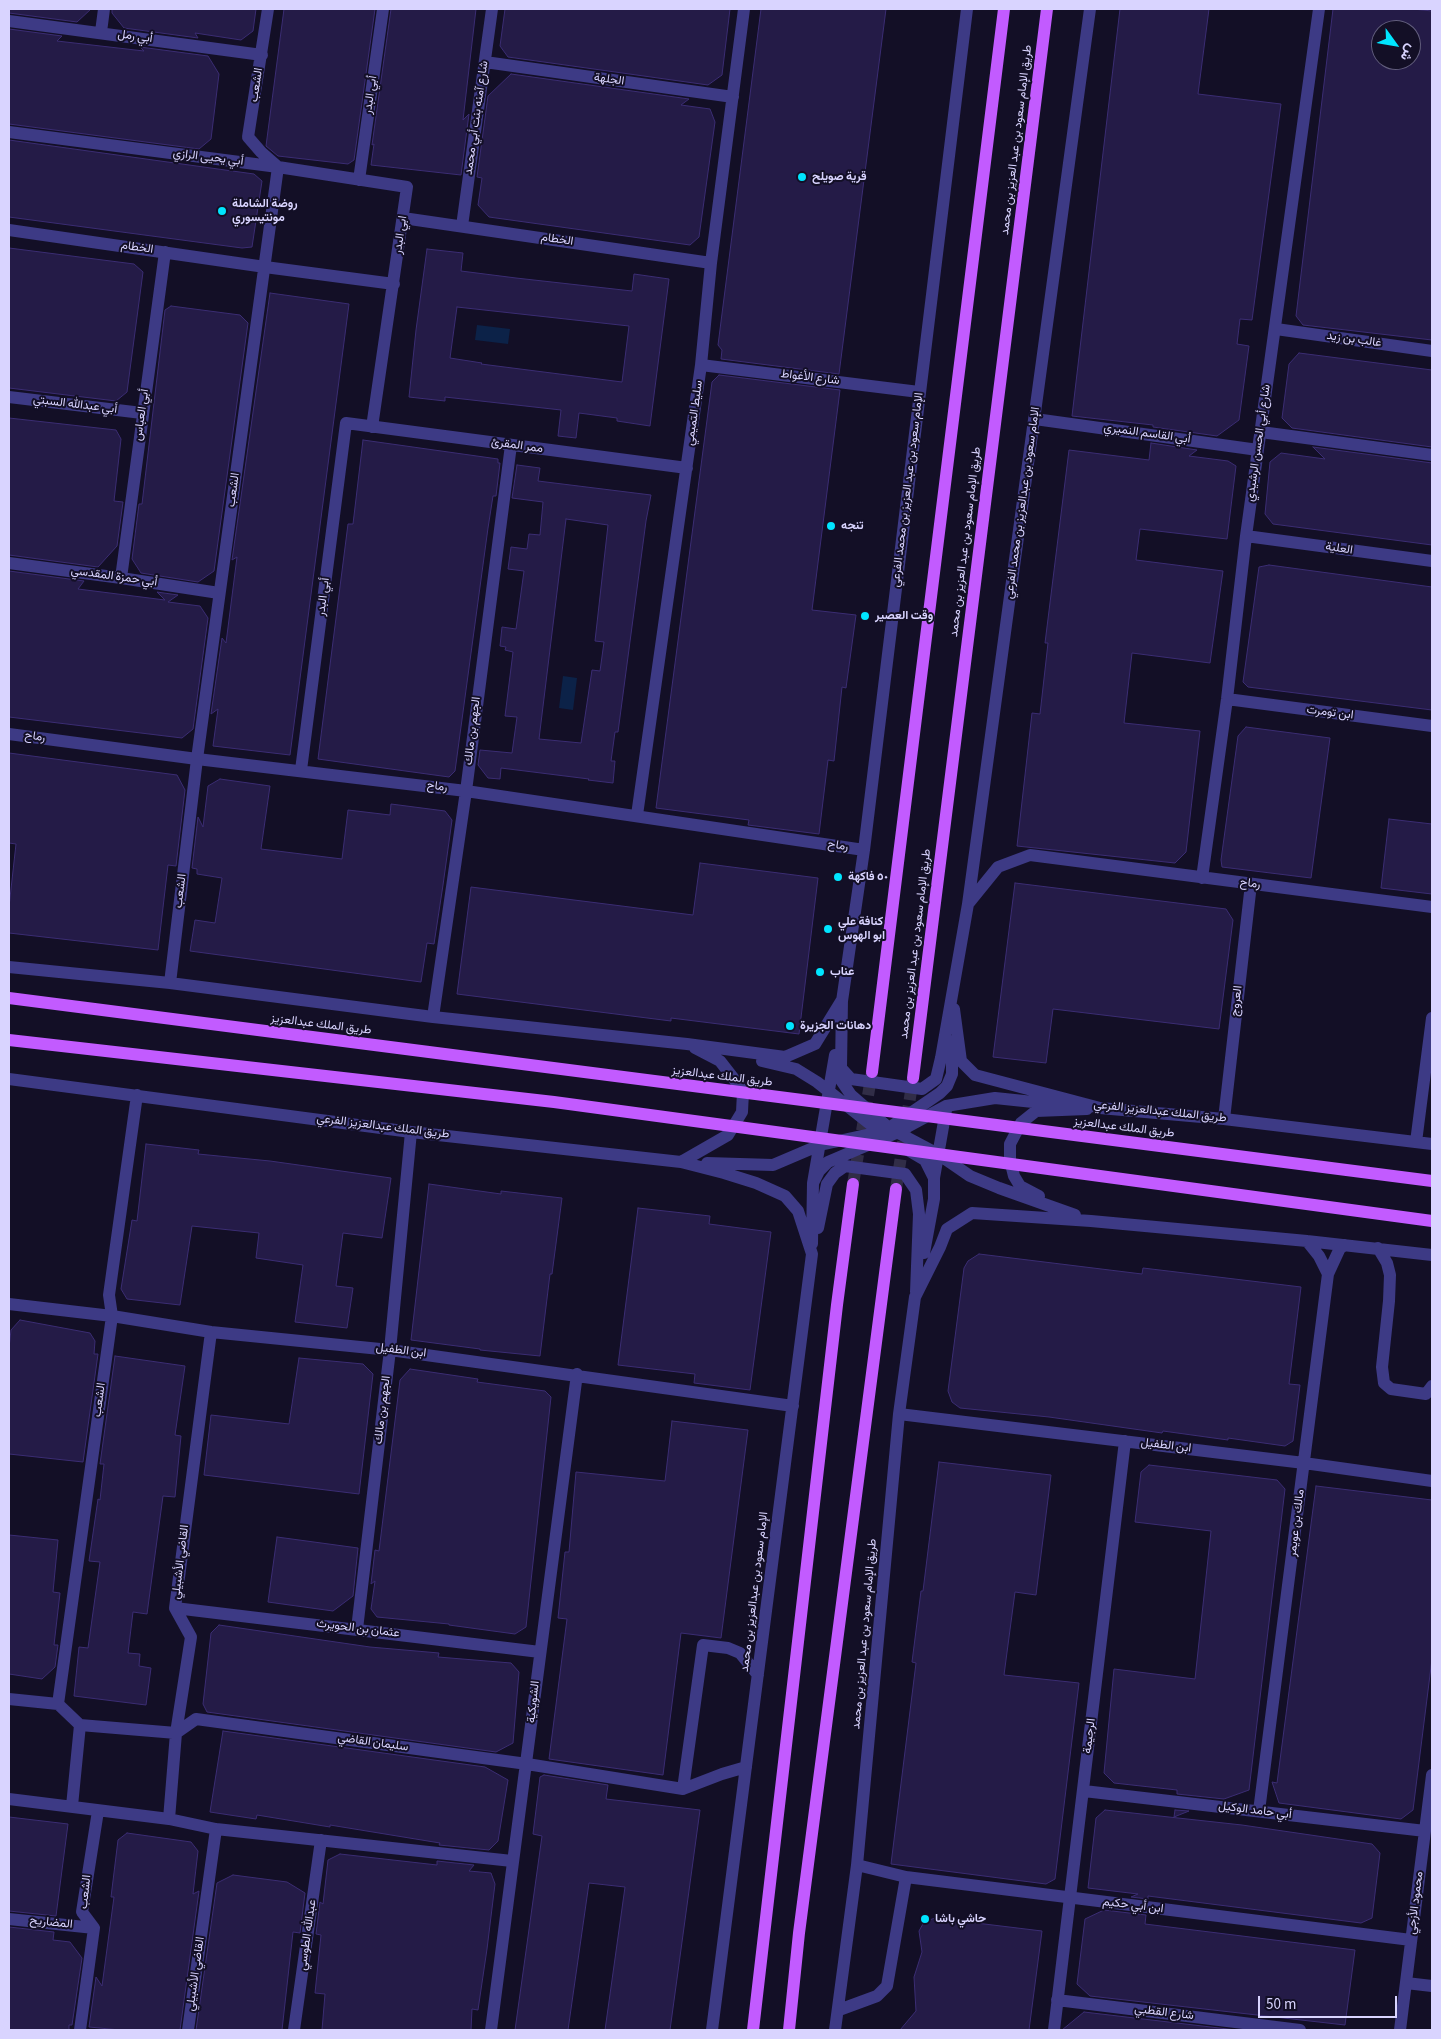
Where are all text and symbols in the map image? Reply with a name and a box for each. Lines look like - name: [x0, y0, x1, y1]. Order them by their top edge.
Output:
- north arrow: [1371, 20, 1421, 70]
- street label: أبي رمل: [117, 27, 153, 47]
- text: ش: [1395, 40, 1421, 65]
- street label: طريق الإمام سعود بن عبد العزيز بن محمد: [998, 44, 1036, 236]
- street label: شارع آمنه بنت أبي محمد: [462, 60, 492, 176]
- street label: الشعب: [247, 67, 267, 103]
- street label: الجلهة: [593, 71, 625, 89]
- street label: أبي البدر: [361, 75, 381, 115]
- street label: أبي يحيى الرازي: [172, 147, 244, 169]
- place label: قرية صويلح: [812, 170, 867, 184]
- marker: قرية صويلح: [796, 171, 808, 183]
- place label: روضة الشاملة مونتيسوري: [232, 197, 298, 225]
- marker: روضة الشاملة مونتيسوري: [216, 205, 228, 217]
- street label: ابي البدر: [391, 215, 411, 255]
- street label: الخطام: [540, 231, 574, 249]
- street label: الخطام: [120, 239, 154, 257]
- street label: غالب بن زيد: [1326, 329, 1382, 351]
- street label: شارع الأغواط: [780, 367, 840, 389]
- street label: سليط التميمي: [683, 379, 707, 447]
- street label: شارع أبي الحسن الرشيدي: [1244, 383, 1274, 503]
- street label: أبي العباس: [131, 388, 153, 442]
- street label: الإمام سعود بن عبد العزيز بن محمد الفرعي: [889, 392, 927, 588]
- street label: أبي عبدالله السبتي: [32, 393, 118, 417]
- street label: الإمام سعود بن عبدالعزيز بن محمد الفرعي: [1002, 406, 1044, 600]
- street label: أبي القاسم النميري: [1103, 421, 1191, 447]
- street label: ممر المقرئ: [490, 435, 544, 457]
- street label: طريق الإمام سعود بن عبد العزيز بن محمد: [947, 446, 985, 638]
- street label: الشعب: [224, 472, 244, 508]
- place label: تنجه: [841, 519, 864, 533]
- marker: تنجه: [825, 520, 837, 532]
- street label: العلية: [1324, 540, 1354, 558]
- street label: أبي حمزة المقدسي: [70, 564, 158, 590]
- street label: أبي البدر: [315, 577, 333, 617]
- place label: وقت العصير: [875, 609, 933, 623]
- marker: وقت العصير: [859, 610, 871, 622]
- street label: الجهم بن مالك: [462, 696, 484, 766]
- street label: ابن تومرت: [1306, 703, 1354, 723]
- street label: رماح: [24, 728, 46, 746]
- street label: رماح: [426, 779, 448, 795]
- street label: رماح: [827, 837, 849, 855]
- street label: طريق الإمام سعود بن عبد العزيز بن محمد: [897, 848, 935, 1040]
- place label: ٥٠ فاكهة: [848, 870, 888, 884]
- marker: ٥٠ فاكهة: [832, 871, 844, 883]
- street label: الشعب: [172, 873, 190, 909]
- street label: رماح: [1239, 876, 1261, 892]
- place label: كنافة علي ابو الهوس: [838, 915, 885, 943]
- marker: كنافة علي ابو الهوس: [822, 923, 834, 935]
- place label: عناب: [830, 965, 854, 979]
- marker: عناب: [814, 966, 826, 978]
- street label: العروج: [1228, 985, 1246, 1017]
- street label: طريق الملك عبدالعزيز: [270, 1012, 372, 1038]
- place label: دهانات الجزيرة: [800, 1019, 871, 1033]
- marker: دهانات الجزيرة: [784, 1020, 796, 1032]
- street label: طريق الملك عبدالعزيز: [671, 1064, 773, 1090]
- street label: طريق الملك عبدالعزيز الفرعي: [1093, 1098, 1227, 1126]
- street label: طريق الملك عبدالعزيز الفرعي: [316, 1112, 450, 1142]
- street label: طريق الملك عبدالعزيز: [1073, 1115, 1175, 1141]
- street label: ابن الطفيل: [375, 1341, 427, 1361]
- street label: الجهم بن مالك: [372, 1375, 394, 1445]
- street label: الشعب: [90, 1382, 110, 1418]
- street label: ابن الطفيل: [1140, 1436, 1192, 1456]
- street label: مالك بن عويمر: [1286, 1488, 1308, 1558]
- street label: الإمام سعود بن عبدالعزيز بن محمد: [738, 1511, 772, 1673]
- street label: القاضي الأشبيلي: [169, 1524, 193, 1600]
- street label: طريق الإمام سعود بن عبد العزيز بن محمد: [849, 1538, 881, 1730]
- street label: عثمان بن الحويرث: [316, 1617, 400, 1641]
- street label: الشويكية: [525, 1680, 543, 1724]
- street label: الرجيمة: [1081, 1718, 1099, 1754]
- street label: سليمان القاضي: [337, 1731, 409, 1755]
- street label: أبي حامد الوكيل: [1218, 1799, 1292, 1823]
- street label: محمود الأزجي: [1405, 1871, 1427, 1935]
- street label: الشعب: [77, 1874, 95, 1910]
- street label: ابن أبي حكيم: [1102, 1895, 1164, 1917]
- street label: عبدالله الطوسي: [296, 1899, 320, 1971]
- place label: حاشي باشا: [935, 1912, 986, 1926]
- marker: حاشي باشا: [919, 1913, 931, 1925]
- street label: المضاريح: [29, 1914, 73, 1932]
- street label: القاضي الأشبيلي: [184, 1936, 208, 2012]
- scale bar: [1261, 1986, 1400, 2018]
- text: 50 m: [1266, 1994, 1296, 2015]
- street label: شارع القطبي: [1133, 2002, 1195, 2024]

